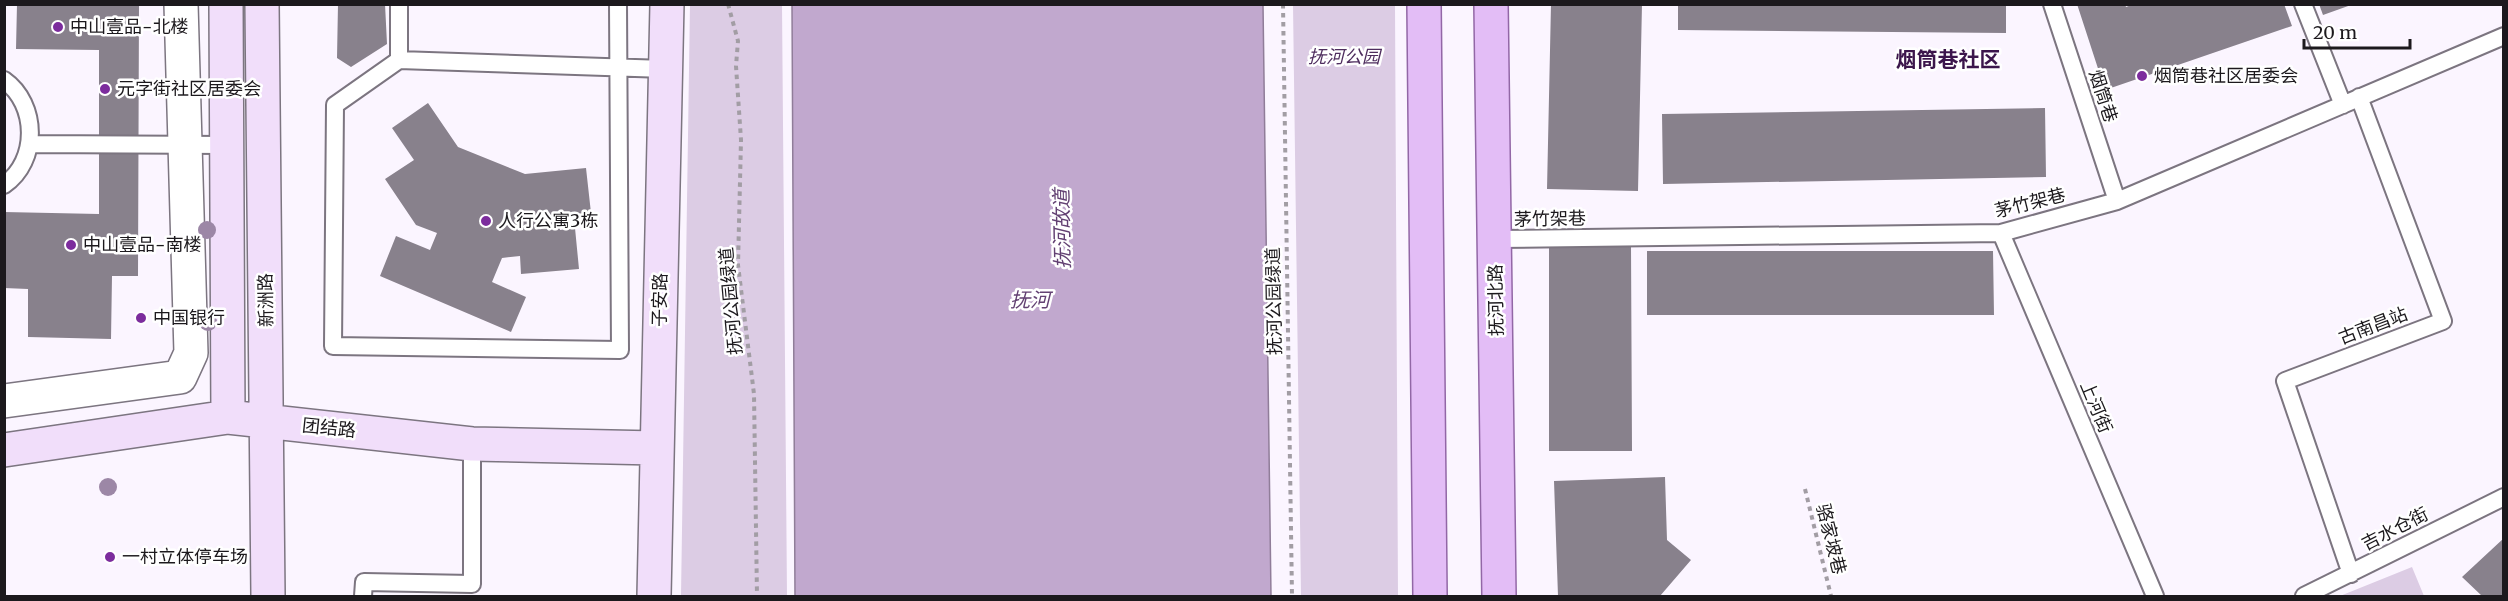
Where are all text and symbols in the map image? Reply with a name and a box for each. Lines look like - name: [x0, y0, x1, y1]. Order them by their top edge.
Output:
- scale bar: [2304, 12, 2410, 50]
- place label: 中山壹品-北楼: [70, 15, 188, 38]
- marker: 中山壹品-北楼: [51, 20, 65, 34]
- text: 20 m: [2313, 21, 2357, 44]
- park label: 抚河公园: [1308, 45, 1383, 68]
- district label: 烟筒巷社区: [1896, 46, 2001, 73]
- place label: 烟筒巷社区居委会: [2154, 64, 2298, 87]
- street label: 烟筒巷: [2084, 67, 2123, 125]
- marker: 烟筒巷社区居委会: [2135, 69, 2149, 83]
- place label: 元字街社区居委会: [117, 77, 261, 100]
- marker: 元字街社区居委会: [98, 82, 112, 96]
- street label: 茅竹架巷: [1992, 183, 2068, 222]
- water label: 抚河故道: [1048, 186, 1075, 269]
- street label: 茅竹架巷: [1514, 206, 1586, 231]
- place label: 人行公寓3栋: [498, 209, 598, 232]
- marker: 人行公寓3栋: [479, 214, 493, 228]
- place label: 中山壹品-南楼: [83, 233, 201, 256]
- marker: 中山壹品-南楼: [64, 238, 78, 252]
- street label: 抚河公园绿道: [714, 246, 747, 356]
- street label: 抚河公园绿道: [1261, 247, 1286, 355]
- street label: 抚河北路: [1483, 264, 1508, 336]
- street label: 新洲路: [254, 273, 277, 327]
- street label: 子安路: [648, 273, 671, 327]
- water label: 抚河: [1010, 287, 1054, 312]
- street label: 古南昌站: [2335, 302, 2411, 349]
- place label: 中国银行: [153, 306, 225, 329]
- marker: 中国银行: [134, 311, 148, 325]
- street label: 上河街: [2075, 377, 2118, 436]
- street label: 团结路: [301, 413, 357, 442]
- street label: 骆家坡巷: [1812, 501, 1851, 577]
- street label: 吉水仓街: [2357, 502, 2432, 555]
- place label: 一村立体停车场: [122, 545, 248, 568]
- marker: 一村立体停车场: [103, 550, 117, 564]

